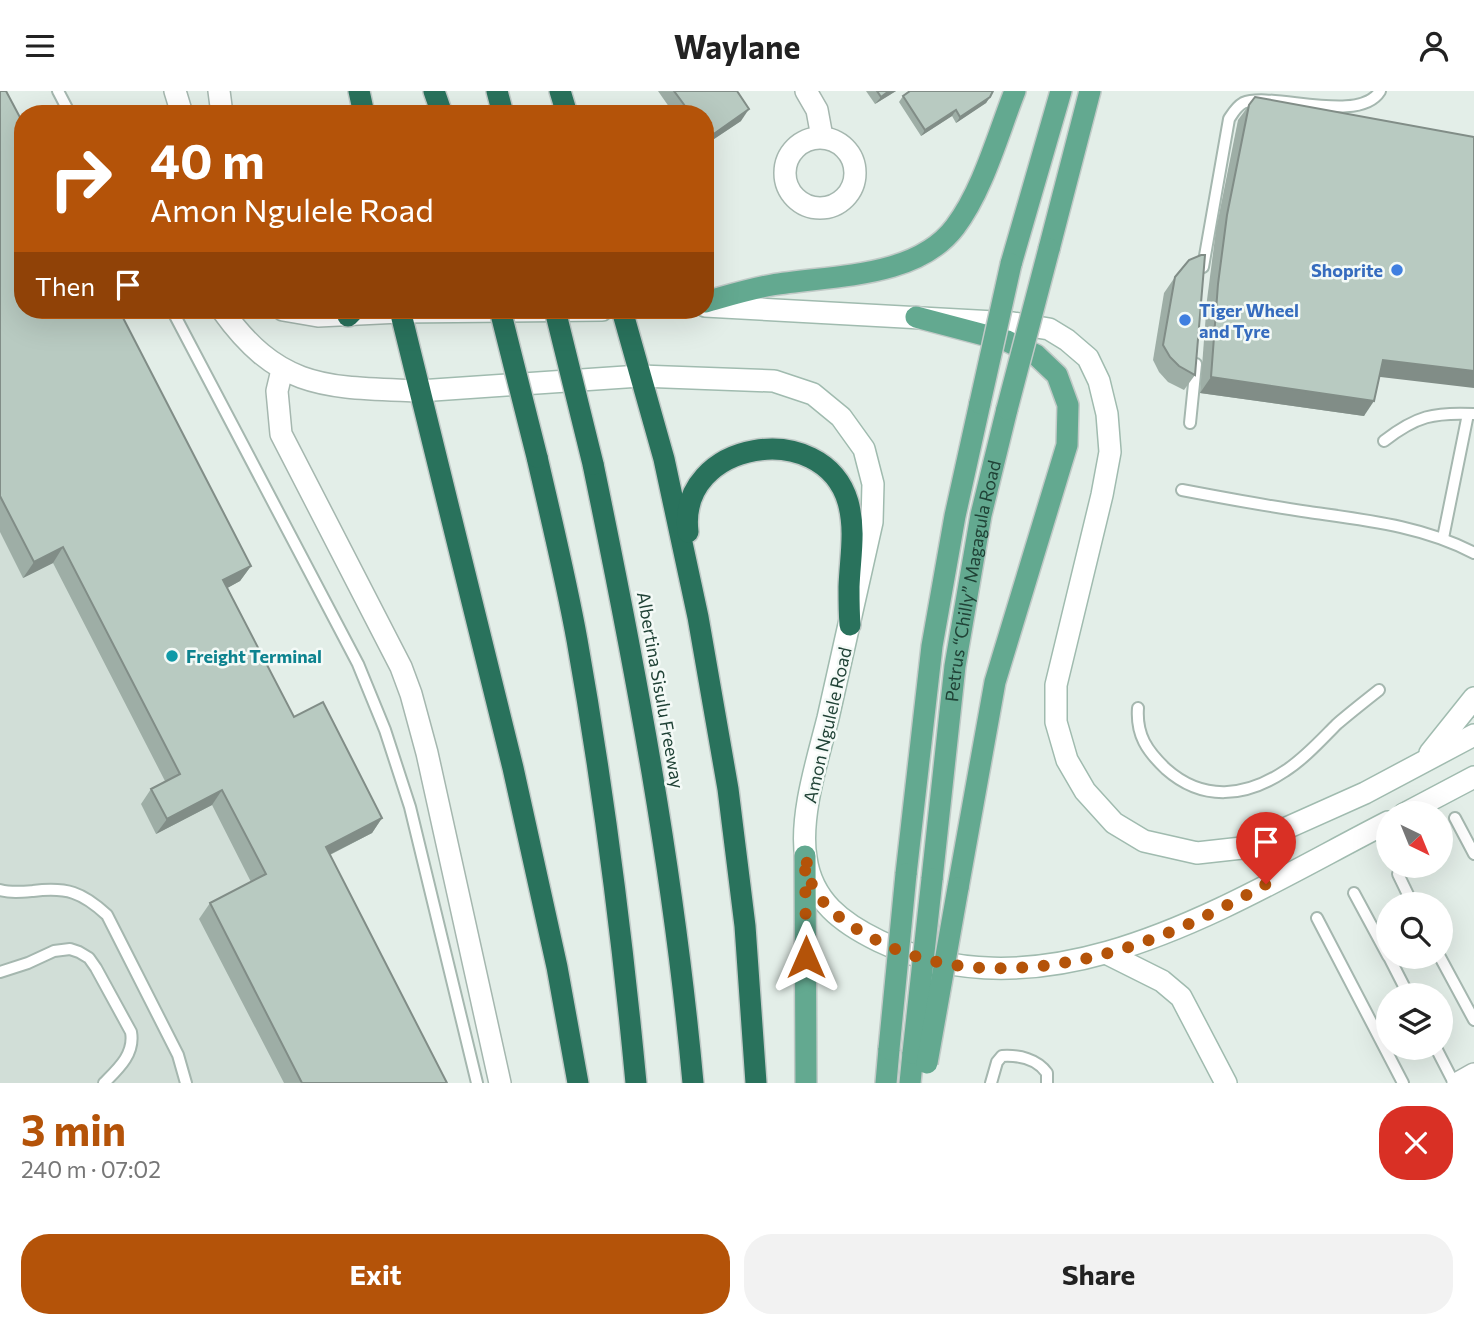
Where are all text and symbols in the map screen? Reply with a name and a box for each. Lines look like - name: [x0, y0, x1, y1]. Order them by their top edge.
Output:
- text: Waylane: [674, 26, 800, 66]
- icon: menu: [21, 27, 59, 65]
- icon: person: [1415, 27, 1453, 65]
- text: 40 m: [150, 129, 265, 189]
- icon: right: [35, 133, 126, 224]
- text: Amon Ngulele Road: [150, 189, 434, 229]
- place label: Shoprite: [1311, 259, 1383, 281]
- marker: Shoprite: [1389, 262, 1405, 278]
- icon: arrive: [109, 266, 147, 304]
- text: Then: [35, 270, 95, 301]
- place label: Tiger Wheel and Tyre: [1199, 299, 1299, 342]
- marker: Tiger Wheel and Tyre: [1177, 312, 1193, 328]
- street label: Petrus “Chilly” Magagula Road: [940, 458, 1005, 703]
- street label: Albertina Sisulu Freeway: [633, 590, 689, 790]
- place label: Freight Terminal: [186, 645, 322, 667]
- street label: Amon Ngulele Road: [798, 645, 856, 805]
- marker: Freight Terminal: [164, 648, 180, 664]
- north arrow: [1376, 801, 1452, 879]
- map controls: [1376, 801, 1453, 1060]
- pin: [1236, 812, 1296, 884]
- icon: arrive: [1247, 823, 1285, 861]
- button: search: [1376, 892, 1453, 969]
- position arrow: [769, 920, 843, 994]
- button: layers: [1376, 983, 1453, 1060]
- text: 3 min: [21, 1103, 126, 1155]
- button: close: [1379, 1106, 1453, 1180]
- text: 240 m · 07:02: [21, 1155, 161, 1183]
- button: Exit: [21, 1234, 730, 1314]
- button: Share: [744, 1234, 1453, 1314]

